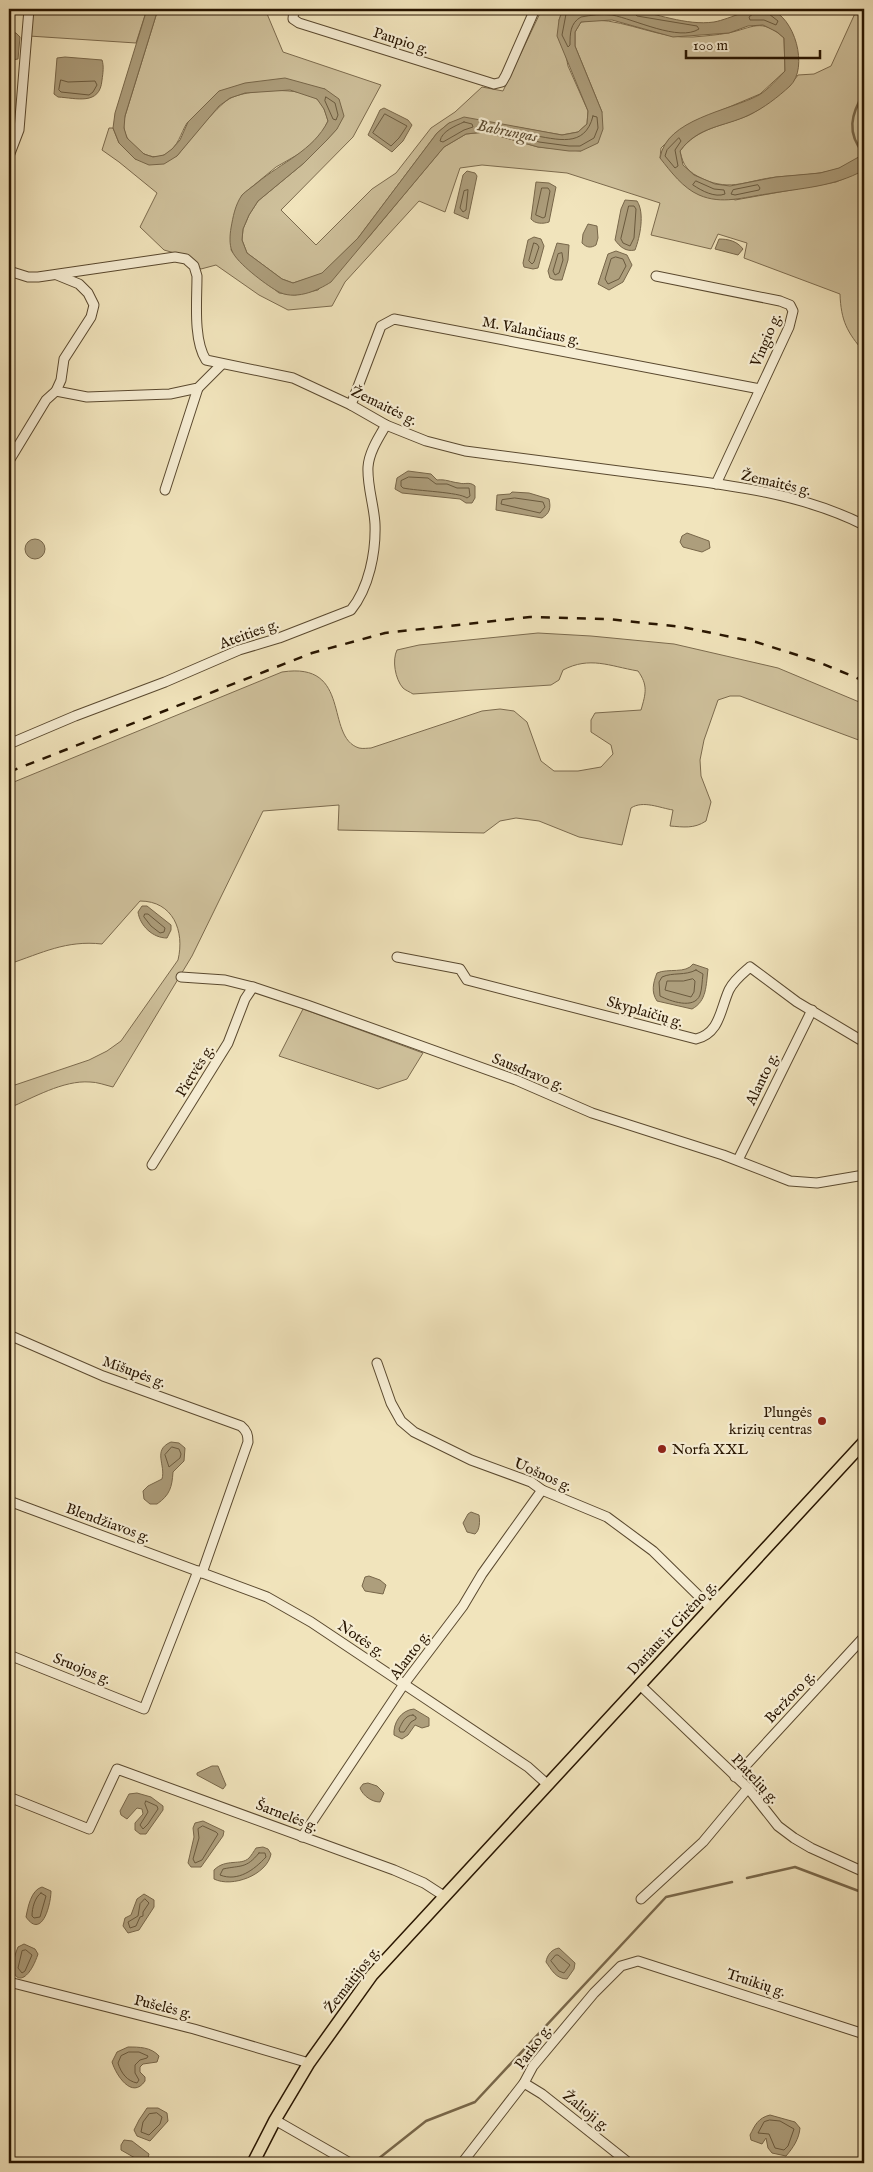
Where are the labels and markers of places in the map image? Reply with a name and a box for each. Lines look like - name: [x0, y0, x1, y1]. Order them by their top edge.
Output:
- place label: Plungės krizių centras: [729, 1403, 812, 1439]
- marker: Plungės krizių centras: [816, 1415, 828, 1427]
- place label: Norfa XXL: [672, 1440, 749, 1459]
- marker: Norfa XXL: [656, 1443, 668, 1455]

